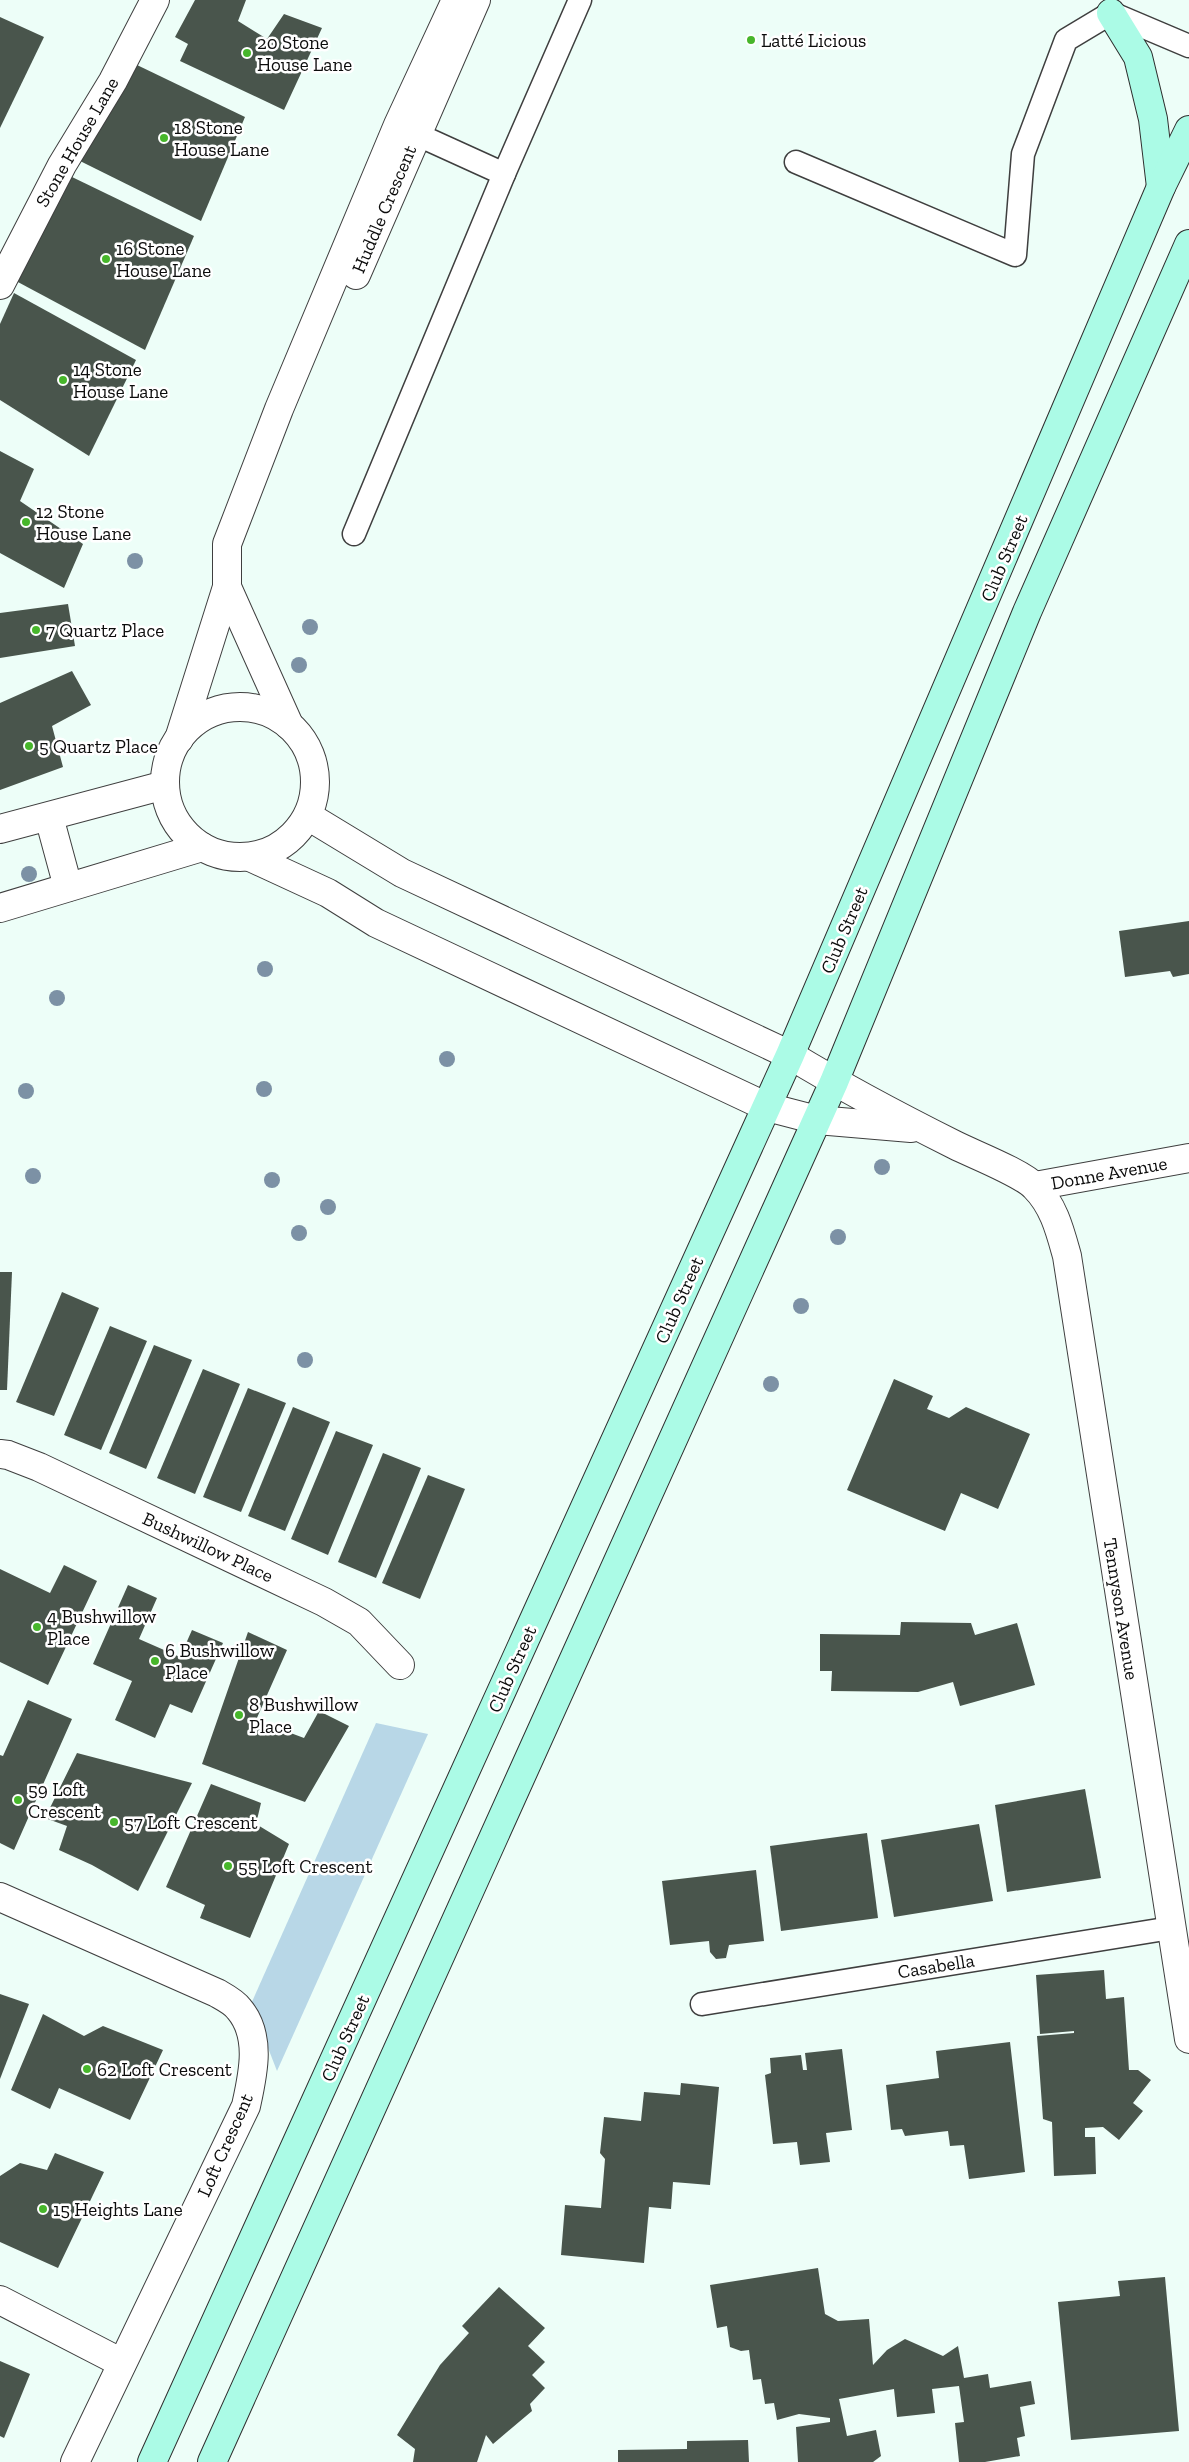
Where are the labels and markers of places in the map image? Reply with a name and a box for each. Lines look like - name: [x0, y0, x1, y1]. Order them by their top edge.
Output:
- place label: Latté Licious: [761, 29, 866, 52]
- place label: 20 Stone House Lane: [257, 31, 352, 76]
- marker: Latté Licious: [745, 34, 757, 46]
- marker: 20 Stone House Lane: [241, 47, 253, 59]
- place label: 18 Stone House Lane: [174, 116, 269, 161]
- marker: 18 Stone House Lane: [158, 132, 170, 144]
- place label: 16 Stone House Lane: [116, 237, 211, 282]
- marker: 16 Stone House Lane: [100, 253, 112, 265]
- place label: 14 Stone House Lane: [73, 358, 168, 403]
- marker: 14 Stone House Lane: [57, 374, 69, 386]
- place label: 12 Stone House Lane: [36, 500, 131, 545]
- marker: 12 Stone House Lane: [20, 516, 32, 528]
- place label: 7 Quartz Place: [46, 619, 164, 642]
- marker: 7 Quartz Place: [30, 624, 42, 636]
- place label: 5 Quartz Place: [39, 735, 158, 758]
- marker: 5 Quartz Place: [23, 740, 35, 752]
- place label: 4 Bushwillow Place: [47, 1605, 157, 1650]
- marker: 4 Bushwillow Place: [31, 1621, 43, 1633]
- place label: 6 Bushwillow Place: [165, 1639, 275, 1684]
- marker: 6 Bushwillow Place: [149, 1655, 161, 1667]
- place label: 8 Bushwillow Place: [249, 1693, 359, 1738]
- marker: 8 Bushwillow Place: [233, 1709, 245, 1721]
- place label: 59 Loft Crescent: [28, 1778, 101, 1823]
- marker: 59 Loft Crescent: [12, 1794, 24, 1806]
- place label: 57 Loft Crescent: [124, 1811, 258, 1834]
- marker: 57 Loft Crescent: [108, 1816, 120, 1828]
- place label: 55 Loft Crescent: [238, 1855, 372, 1878]
- marker: 55 Loft Crescent: [222, 1860, 234, 1872]
- place label: 62 Loft Crescent: [97, 2058, 232, 2081]
- marker: 62 Loft Crescent: [81, 2063, 93, 2075]
- place label: 15 Heights Lane: [53, 2198, 183, 2221]
- marker: 15 Heights Lane: [37, 2203, 49, 2215]

